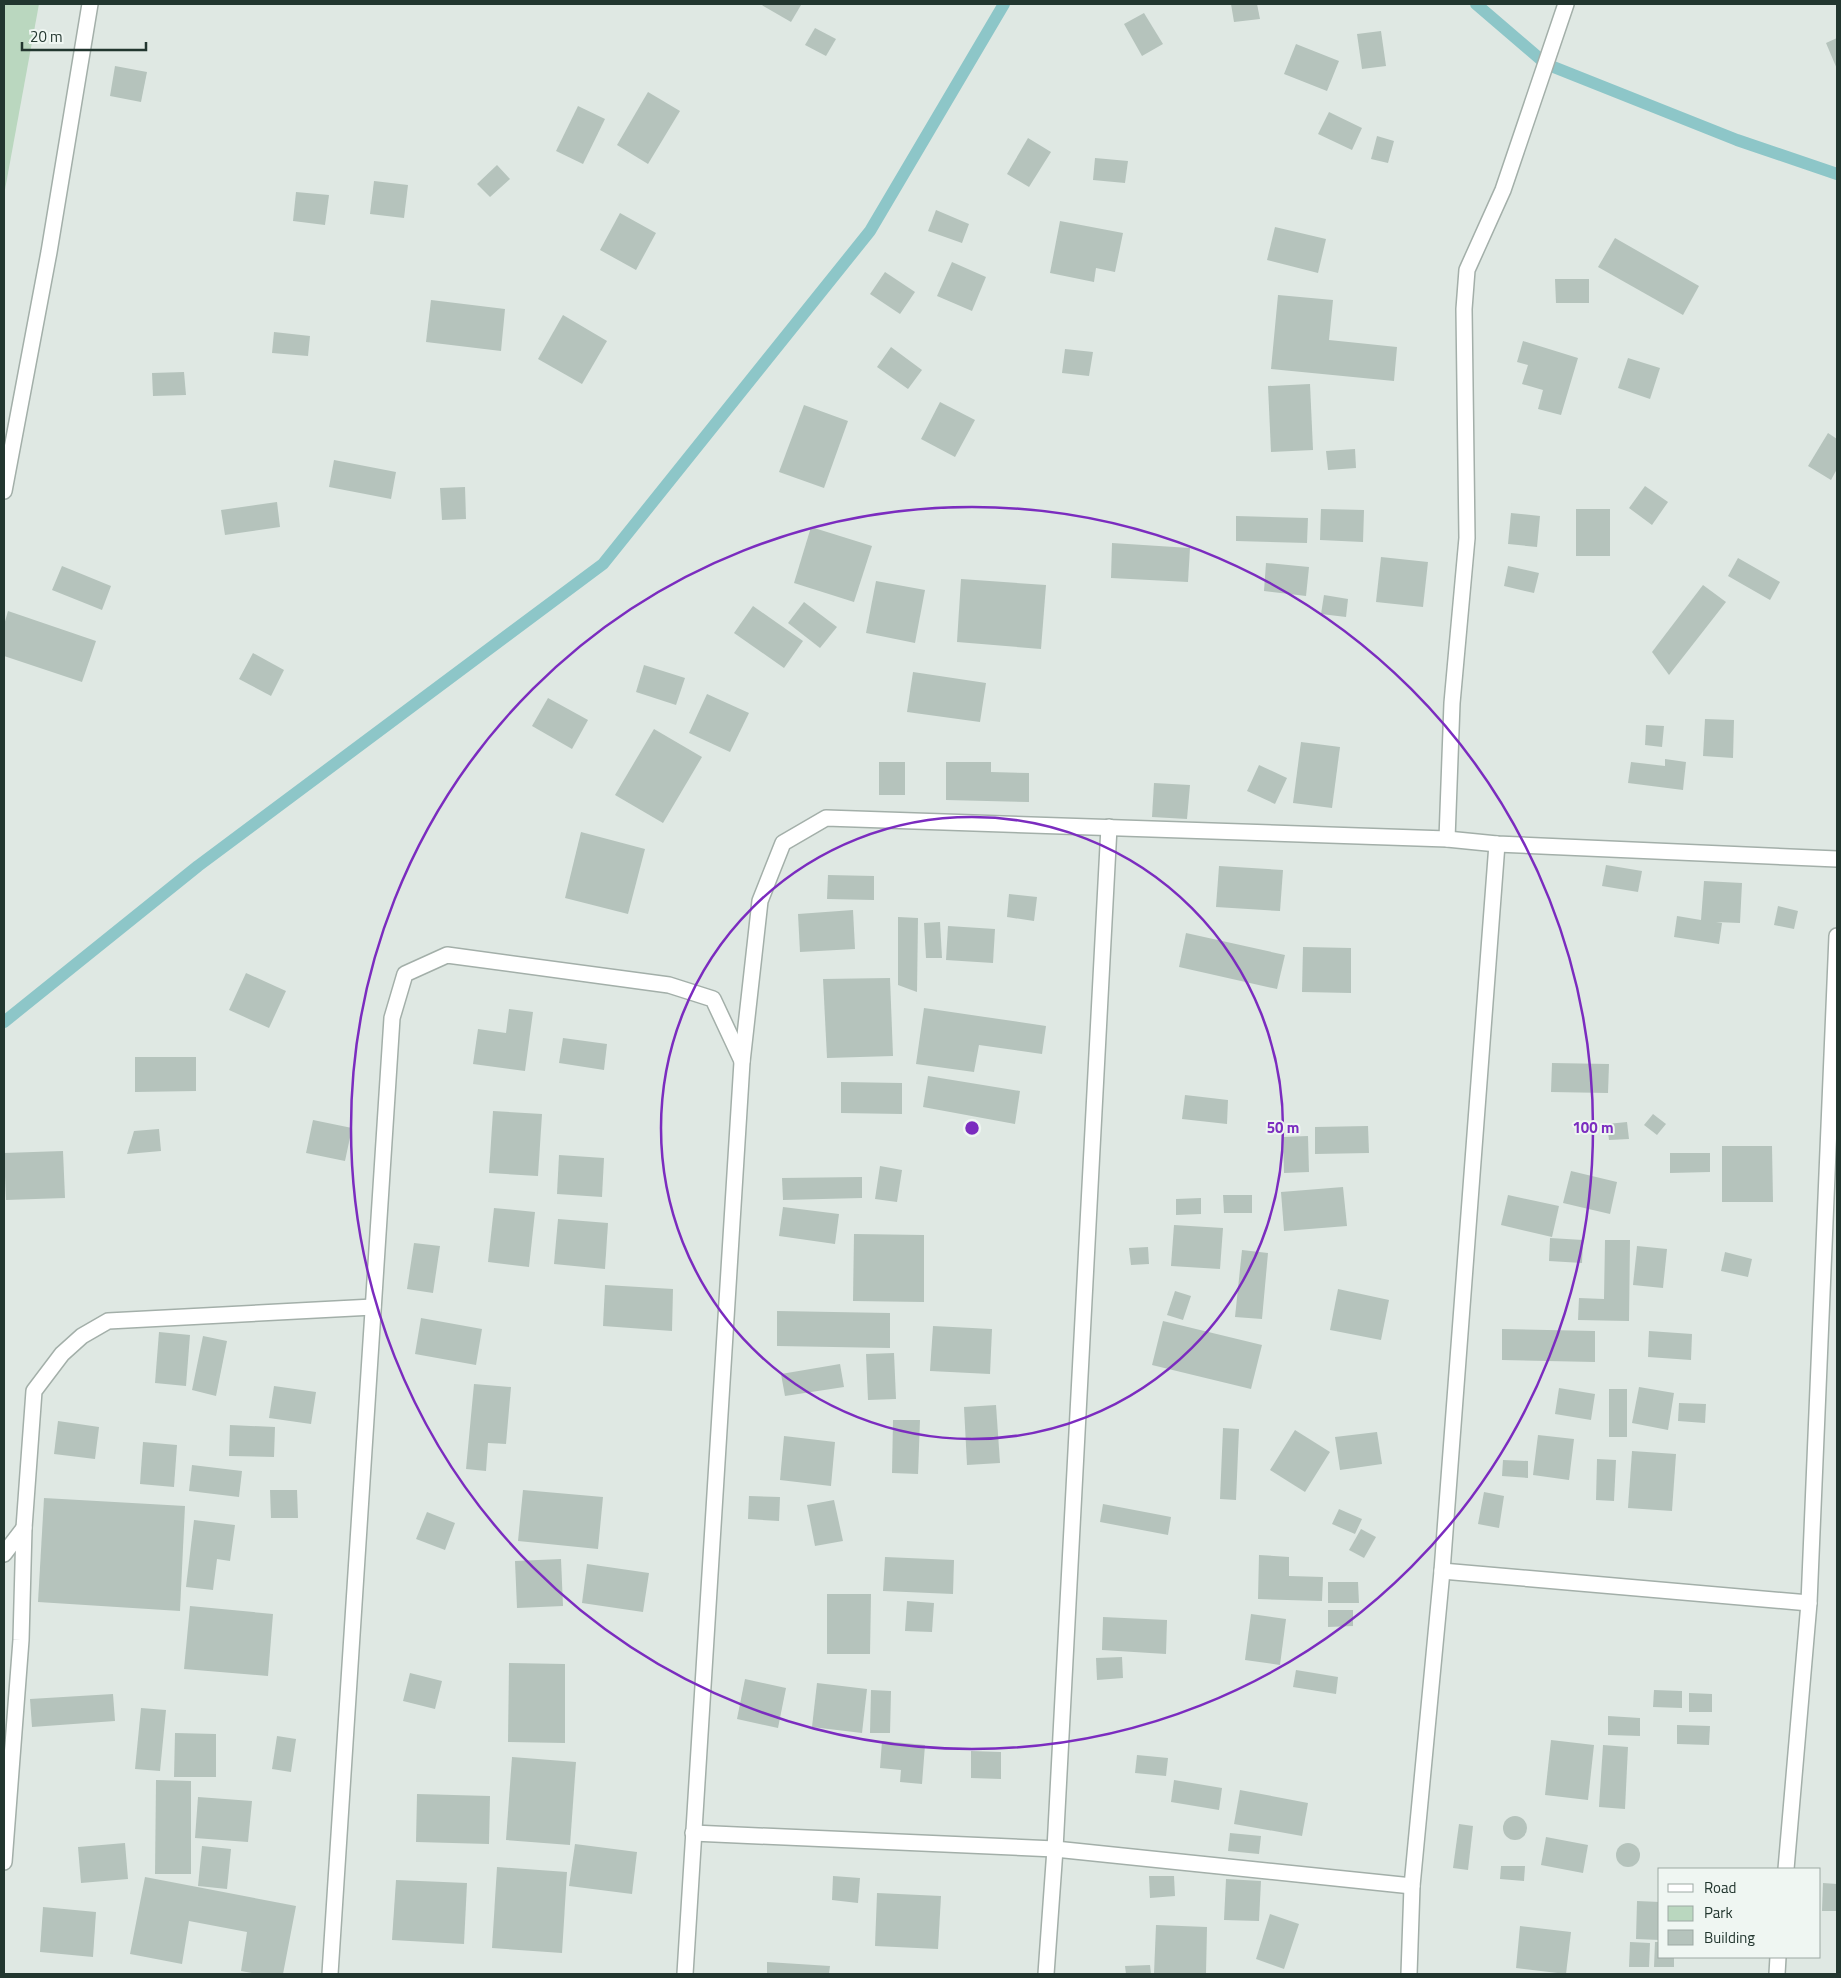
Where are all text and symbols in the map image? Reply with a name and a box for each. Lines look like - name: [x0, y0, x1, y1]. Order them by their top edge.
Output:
- scale bar: [22, 20, 146, 52]
- text: 20 m: [30, 25, 63, 48]
- text: 50 m: [1267, 1116, 1299, 1139]
- text: 100 m: [1572, 1116, 1614, 1139]
- centre of rings: [963, 1119, 981, 1137]
- legend: [1658, 1868, 1821, 1958]
- text: Road: [1704, 1876, 1736, 1899]
- text: Park: [1704, 1901, 1733, 1924]
- text: Building: [1704, 1926, 1755, 1949]

